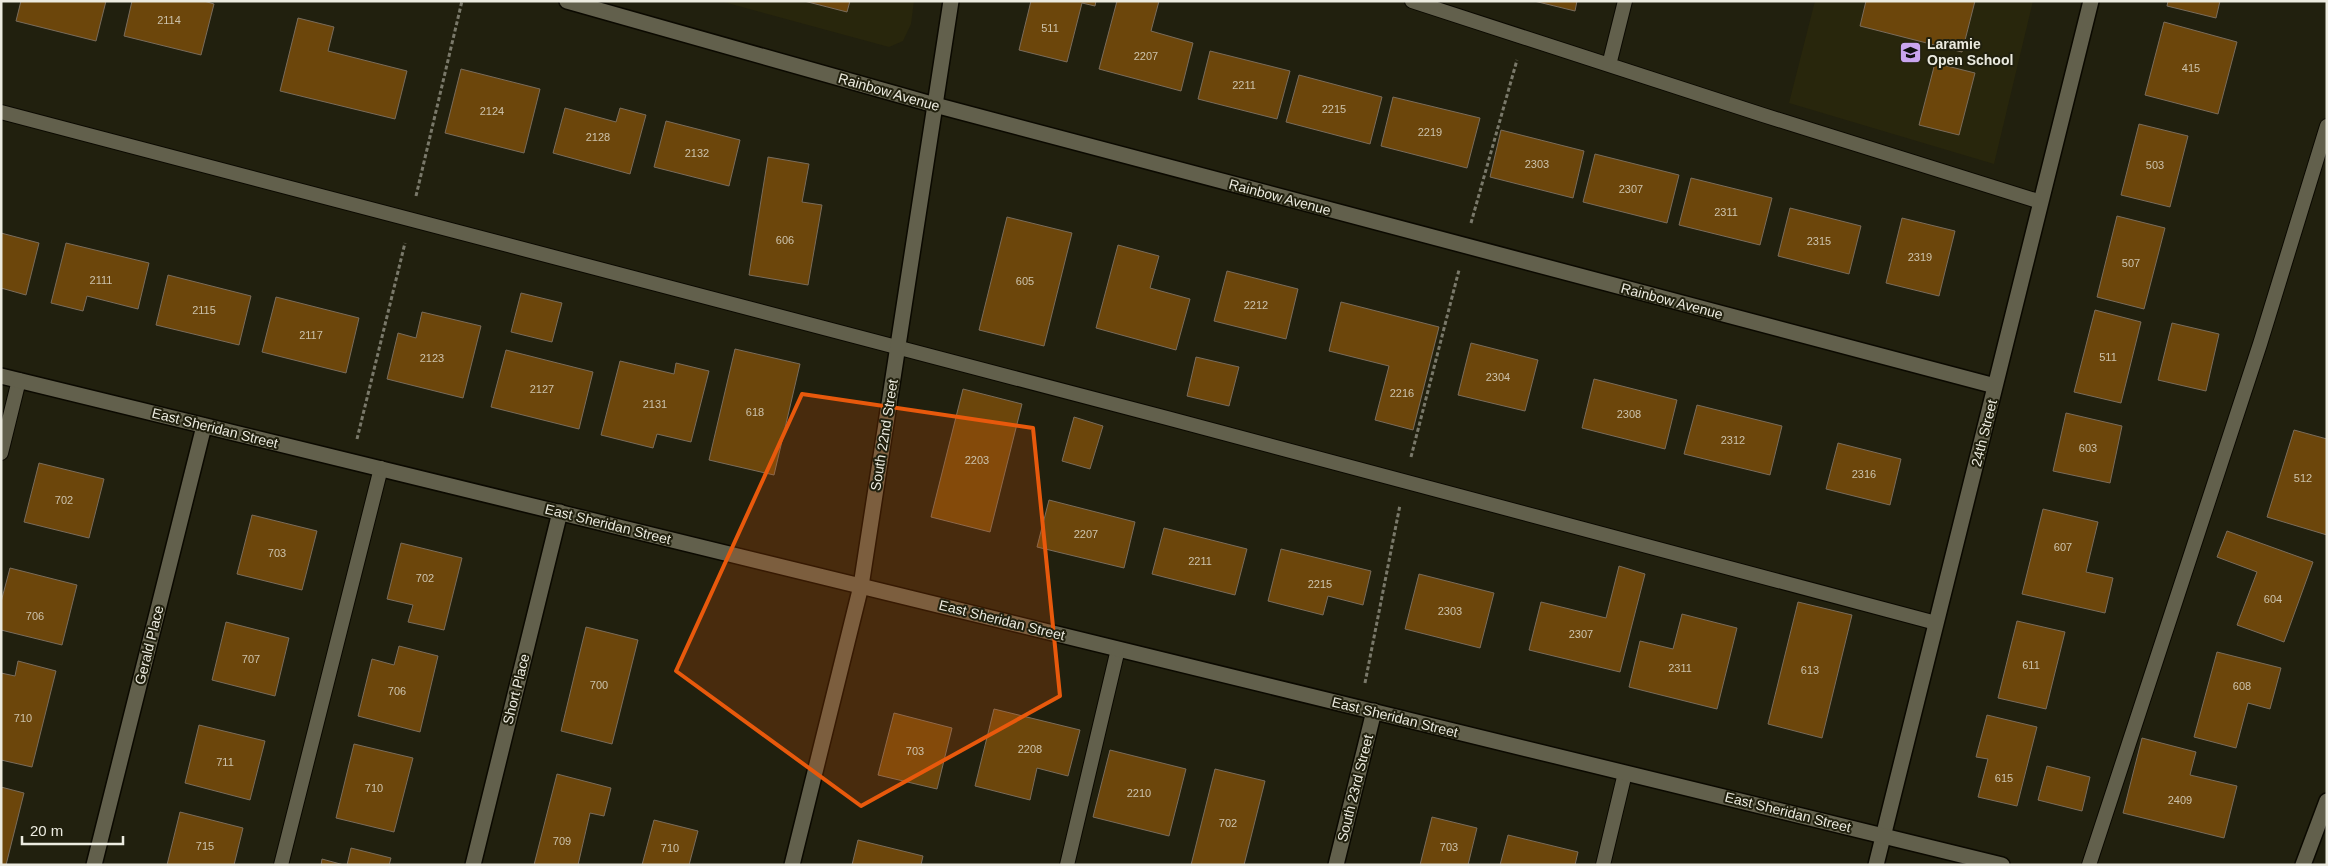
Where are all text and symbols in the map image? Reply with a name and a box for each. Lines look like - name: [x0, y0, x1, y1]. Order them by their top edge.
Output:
- house number: 2114: [157, 14, 181, 26]
- house number: 511: [1041, 22, 1059, 34]
- place label: Laramie Open School: [1927, 36, 2013, 68]
- school or university icon: Laramie Open School: [1899, 40, 1923, 64]
- house number: 2207: [1134, 50, 1158, 62]
- house number: 415: [2182, 62, 2200, 74]
- street label: Rainbow Avenue: [836, 70, 942, 114]
- house number: 2211: [1232, 79, 1256, 91]
- house number: 2215: [1322, 103, 1346, 115]
- house number: 2124: [480, 105, 504, 117]
- house number: 2219: [1418, 126, 1442, 138]
- house number: 2128: [586, 131, 610, 143]
- house number: 2132: [685, 147, 709, 159]
- house number: 2303: [1525, 158, 1549, 170]
- house number: 503: [2146, 159, 2164, 171]
- street label: Rainbow Avenue: [1227, 176, 1333, 218]
- house number: 2307: [1619, 183, 1643, 195]
- house number: 2311: [1714, 206, 1738, 218]
- house number: 606: [776, 234, 794, 246]
- house number: 2315: [1807, 235, 1831, 247]
- house number: 2319: [1908, 251, 1932, 263]
- house number: 507: [2122, 257, 2140, 269]
- house number: 2111: [90, 274, 112, 286]
- house number: 605: [1016, 275, 1034, 287]
- street label: Rainbow Avenue: [1619, 280, 1725, 322]
- house number: 2212: [1244, 299, 1268, 311]
- house number: 2115: [192, 304, 216, 316]
- house number: 2117: [299, 329, 323, 341]
- house number: 511: [2099, 351, 2117, 363]
- house number: 2123: [420, 352, 444, 364]
- house number: 2304: [1486, 371, 1510, 383]
- street label: South 22nd Street: [867, 378, 901, 492]
- house number: 2127: [530, 383, 554, 395]
- house number: 2216: [1390, 387, 1414, 399]
- house number: 2131: [643, 398, 667, 410]
- street label: 24th Street: [1968, 398, 2000, 468]
- street label: East Sheridan Street: [150, 405, 280, 451]
- house number: 618: [746, 406, 764, 418]
- house number: 2308: [1617, 408, 1641, 420]
- house number: 2312: [1721, 434, 1745, 446]
- house number: 603: [2079, 442, 2097, 454]
- house number: 2203: [965, 454, 989, 466]
- house number: 2316: [1852, 468, 1876, 480]
- house number: 512: [2294, 472, 2312, 484]
- house number: 702: [55, 494, 73, 506]
- street label: East Sheridan Street: [543, 501, 673, 547]
- house number: 2207: [1074, 528, 1098, 540]
- house number: 607: [2054, 541, 2072, 553]
- house number: 703: [268, 547, 286, 559]
- house number: 2211: [1188, 555, 1212, 567]
- house number: 702: [416, 572, 434, 584]
- house number: 2215: [1308, 578, 1332, 590]
- house number: 604: [2264, 593, 2282, 605]
- street label: East Sheridan Street: [937, 597, 1067, 643]
- street label: Gerald Place: [131, 604, 167, 686]
- house number: 2303: [1438, 605, 1462, 617]
- house number: 706: [26, 610, 44, 622]
- house number: 2307: [1569, 628, 1593, 640]
- street label: Short Place: [499, 652, 533, 726]
- house number: 707: [242, 653, 260, 665]
- house number: 611: [2022, 659, 2040, 671]
- house number: 2311: [1668, 662, 1692, 674]
- house number: 613: [1801, 664, 1819, 676]
- house number: 700: [590, 679, 608, 691]
- house number: 608: [2233, 680, 2251, 692]
- house number: 706: [388, 685, 406, 697]
- street label: East Sheridan Street: [1330, 694, 1460, 740]
- house number: 710: [14, 712, 32, 724]
- street label: South 23rd Street: [1334, 733, 1376, 843]
- house number: 2208: [1018, 743, 1042, 755]
- house number: 703: [906, 745, 924, 757]
- house number: 711: [216, 756, 234, 768]
- house number: 615: [1995, 772, 2013, 784]
- house number: 710: [365, 782, 383, 794]
- house number: 2210: [1127, 787, 1151, 799]
- street label: East Sheridan Street: [1723, 789, 1853, 835]
- house number: 2409: [2168, 794, 2192, 806]
- scale bar: [22, 814, 124, 846]
- house number: 702: [1219, 817, 1237, 829]
- text: 20 m: [30, 822, 63, 839]
- house number: 709: [553, 835, 571, 847]
- house number: 715: [196, 840, 214, 852]
- house number: 703: [1440, 841, 1458, 853]
- house number: 710: [661, 842, 679, 854]

